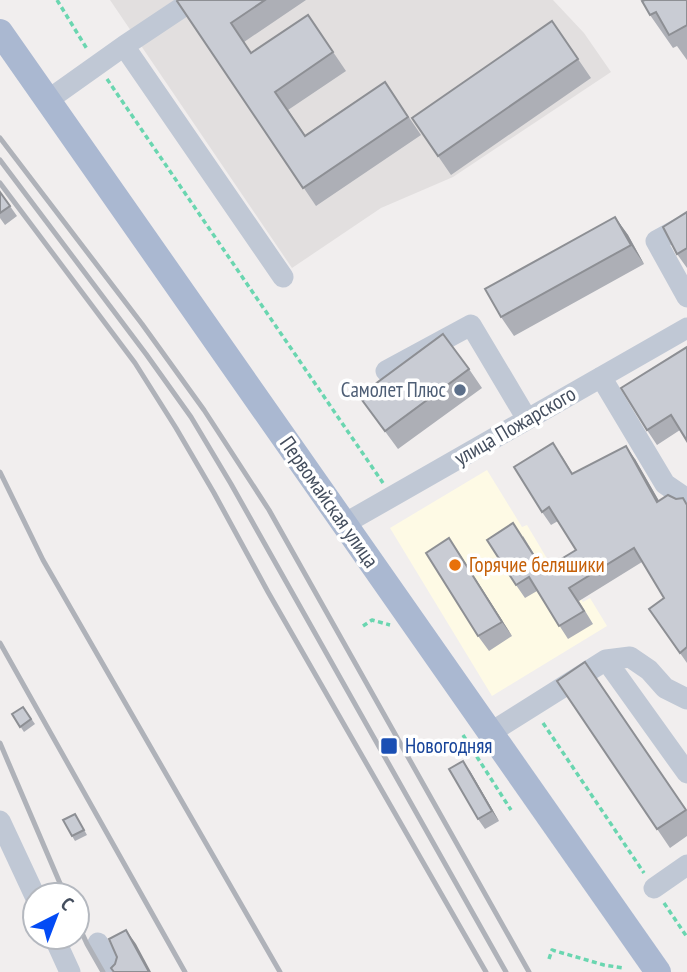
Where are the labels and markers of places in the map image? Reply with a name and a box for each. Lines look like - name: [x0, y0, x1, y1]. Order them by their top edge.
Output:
- place label: Самолет Плюс: [341, 376, 447, 403]
- marker: Самолет Плюс: [452, 382, 468, 398]
- place label: Горячие беляшики: [469, 551, 605, 578]
- marker: Горячие беляшики: [447, 557, 463, 573]
- place label: Новогодняя: [405, 732, 493, 759]
- marker: Новогодняя: [379, 736, 399, 756]

